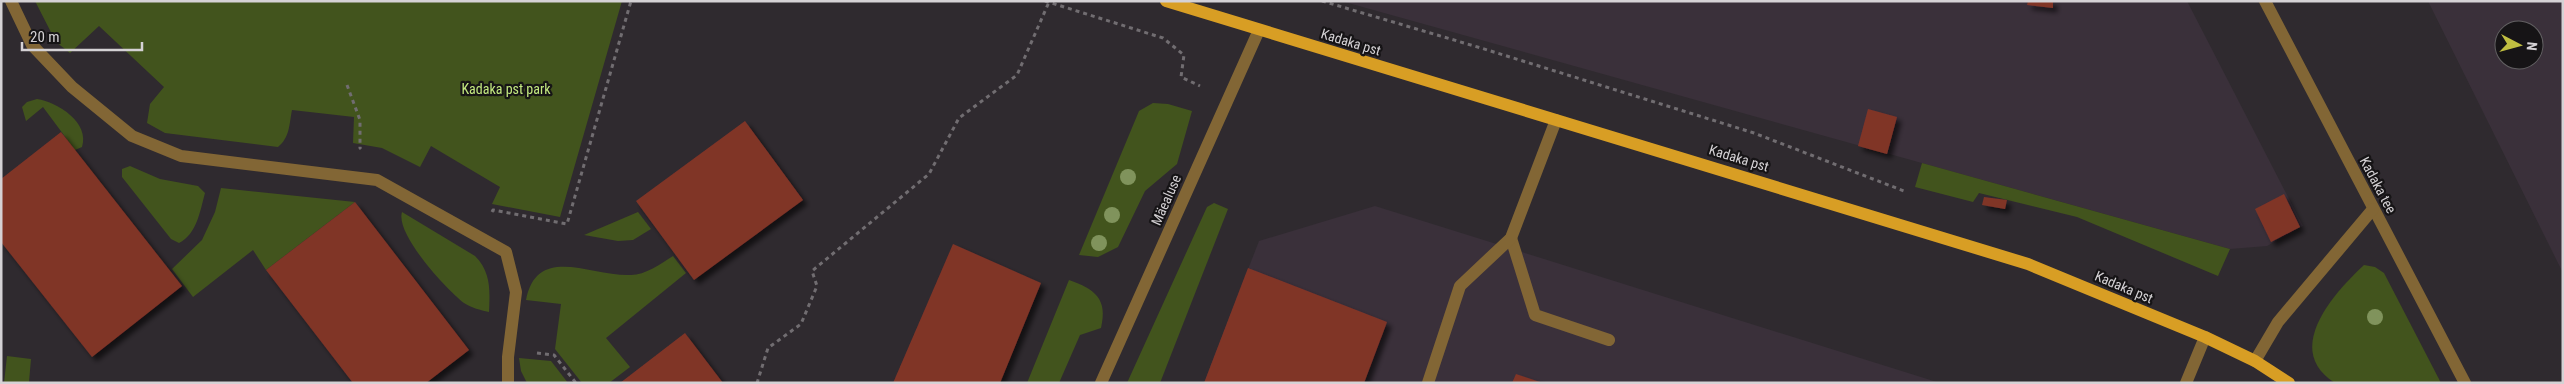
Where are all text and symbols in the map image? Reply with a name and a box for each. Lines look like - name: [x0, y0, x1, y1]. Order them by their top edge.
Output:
- scale bar: [22, 20, 142, 52]
- north arrow: [2494, 20, 2544, 70]
- street label: Kadaka pst: [1319, 25, 1383, 59]
- text: 20 m: [30, 28, 60, 46]
- text: N: [2524, 41, 2540, 51]
- park label: Kadaka pst park: [461, 81, 551, 97]
- street label: Kadaka pst: [1707, 141, 1771, 175]
- street label: Kadaka tee: [2357, 154, 2400, 216]
- street label: Mäealuse: [1148, 172, 1184, 228]
- street label: Kadaka pst: [2092, 268, 2156, 306]

